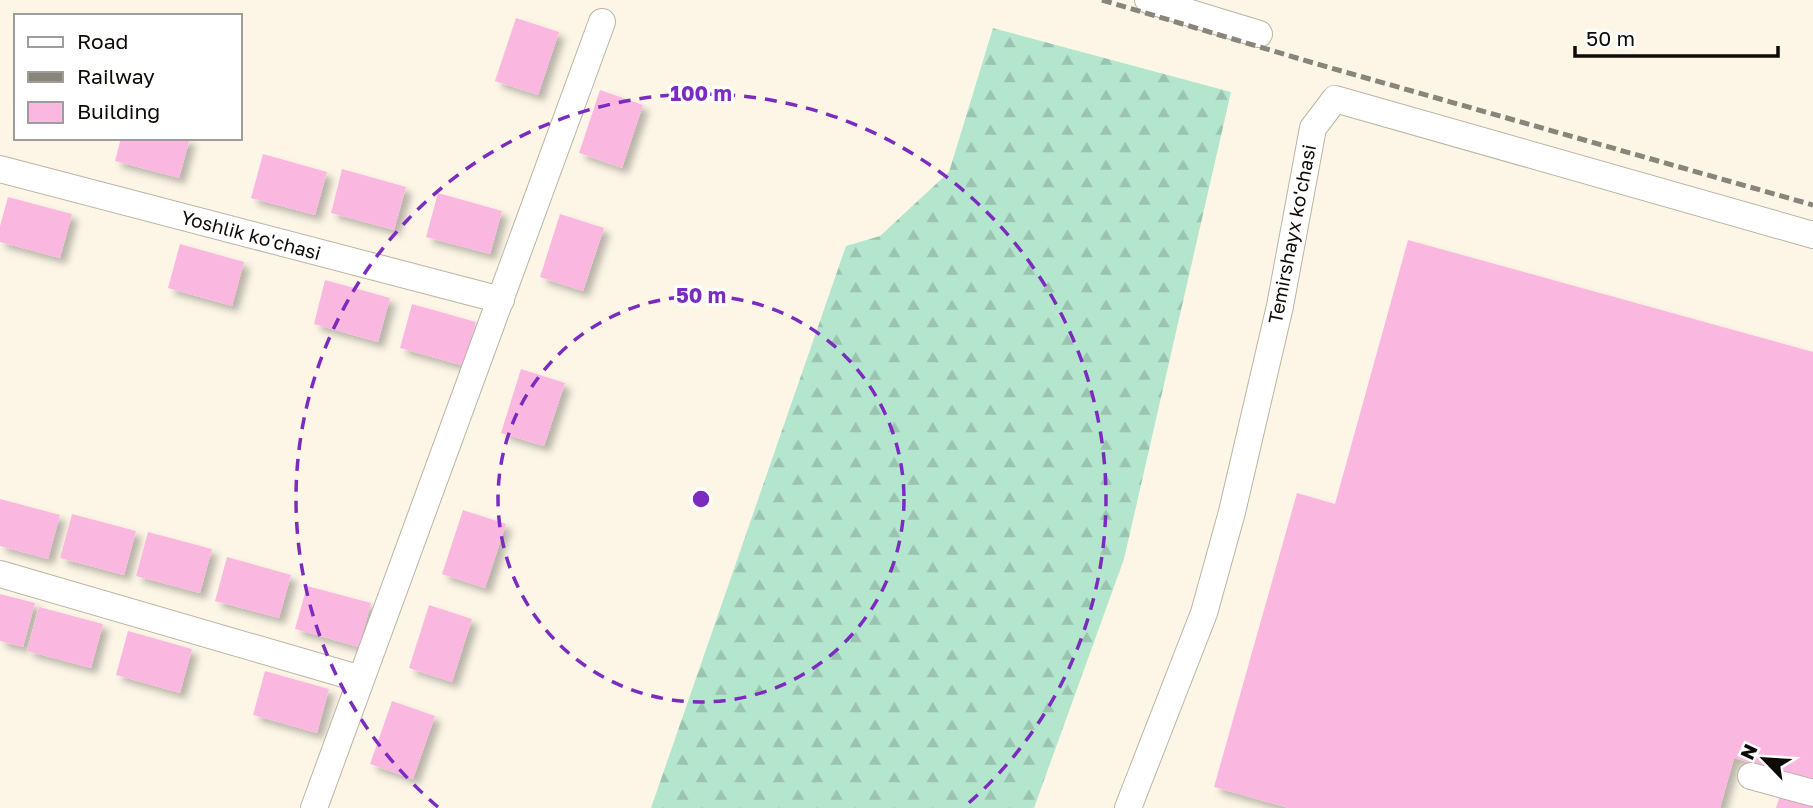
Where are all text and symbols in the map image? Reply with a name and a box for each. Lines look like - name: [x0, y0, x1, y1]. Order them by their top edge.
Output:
- legend: [14, 14, 242, 140]
- scale bar: [1575, 14, 1778, 58]
- text: 50 m: [1586, 25, 1635, 51]
- text: Road: [77, 28, 128, 54]
- text: Railway: [77, 63, 155, 89]
- text: 100 m: [670, 80, 732, 106]
- text: Building: [77, 98, 160, 124]
- street label: Temirshayx ko'chasi: [1263, 142, 1320, 325]
- street label: Yoshlik ko'chasi: [179, 205, 324, 264]
- text: 50 m: [676, 282, 726, 308]
- centre of rings: [689, 487, 713, 511]
- north arrow: [1729, 724, 1799, 794]
- text: N: [1735, 740, 1762, 763]

